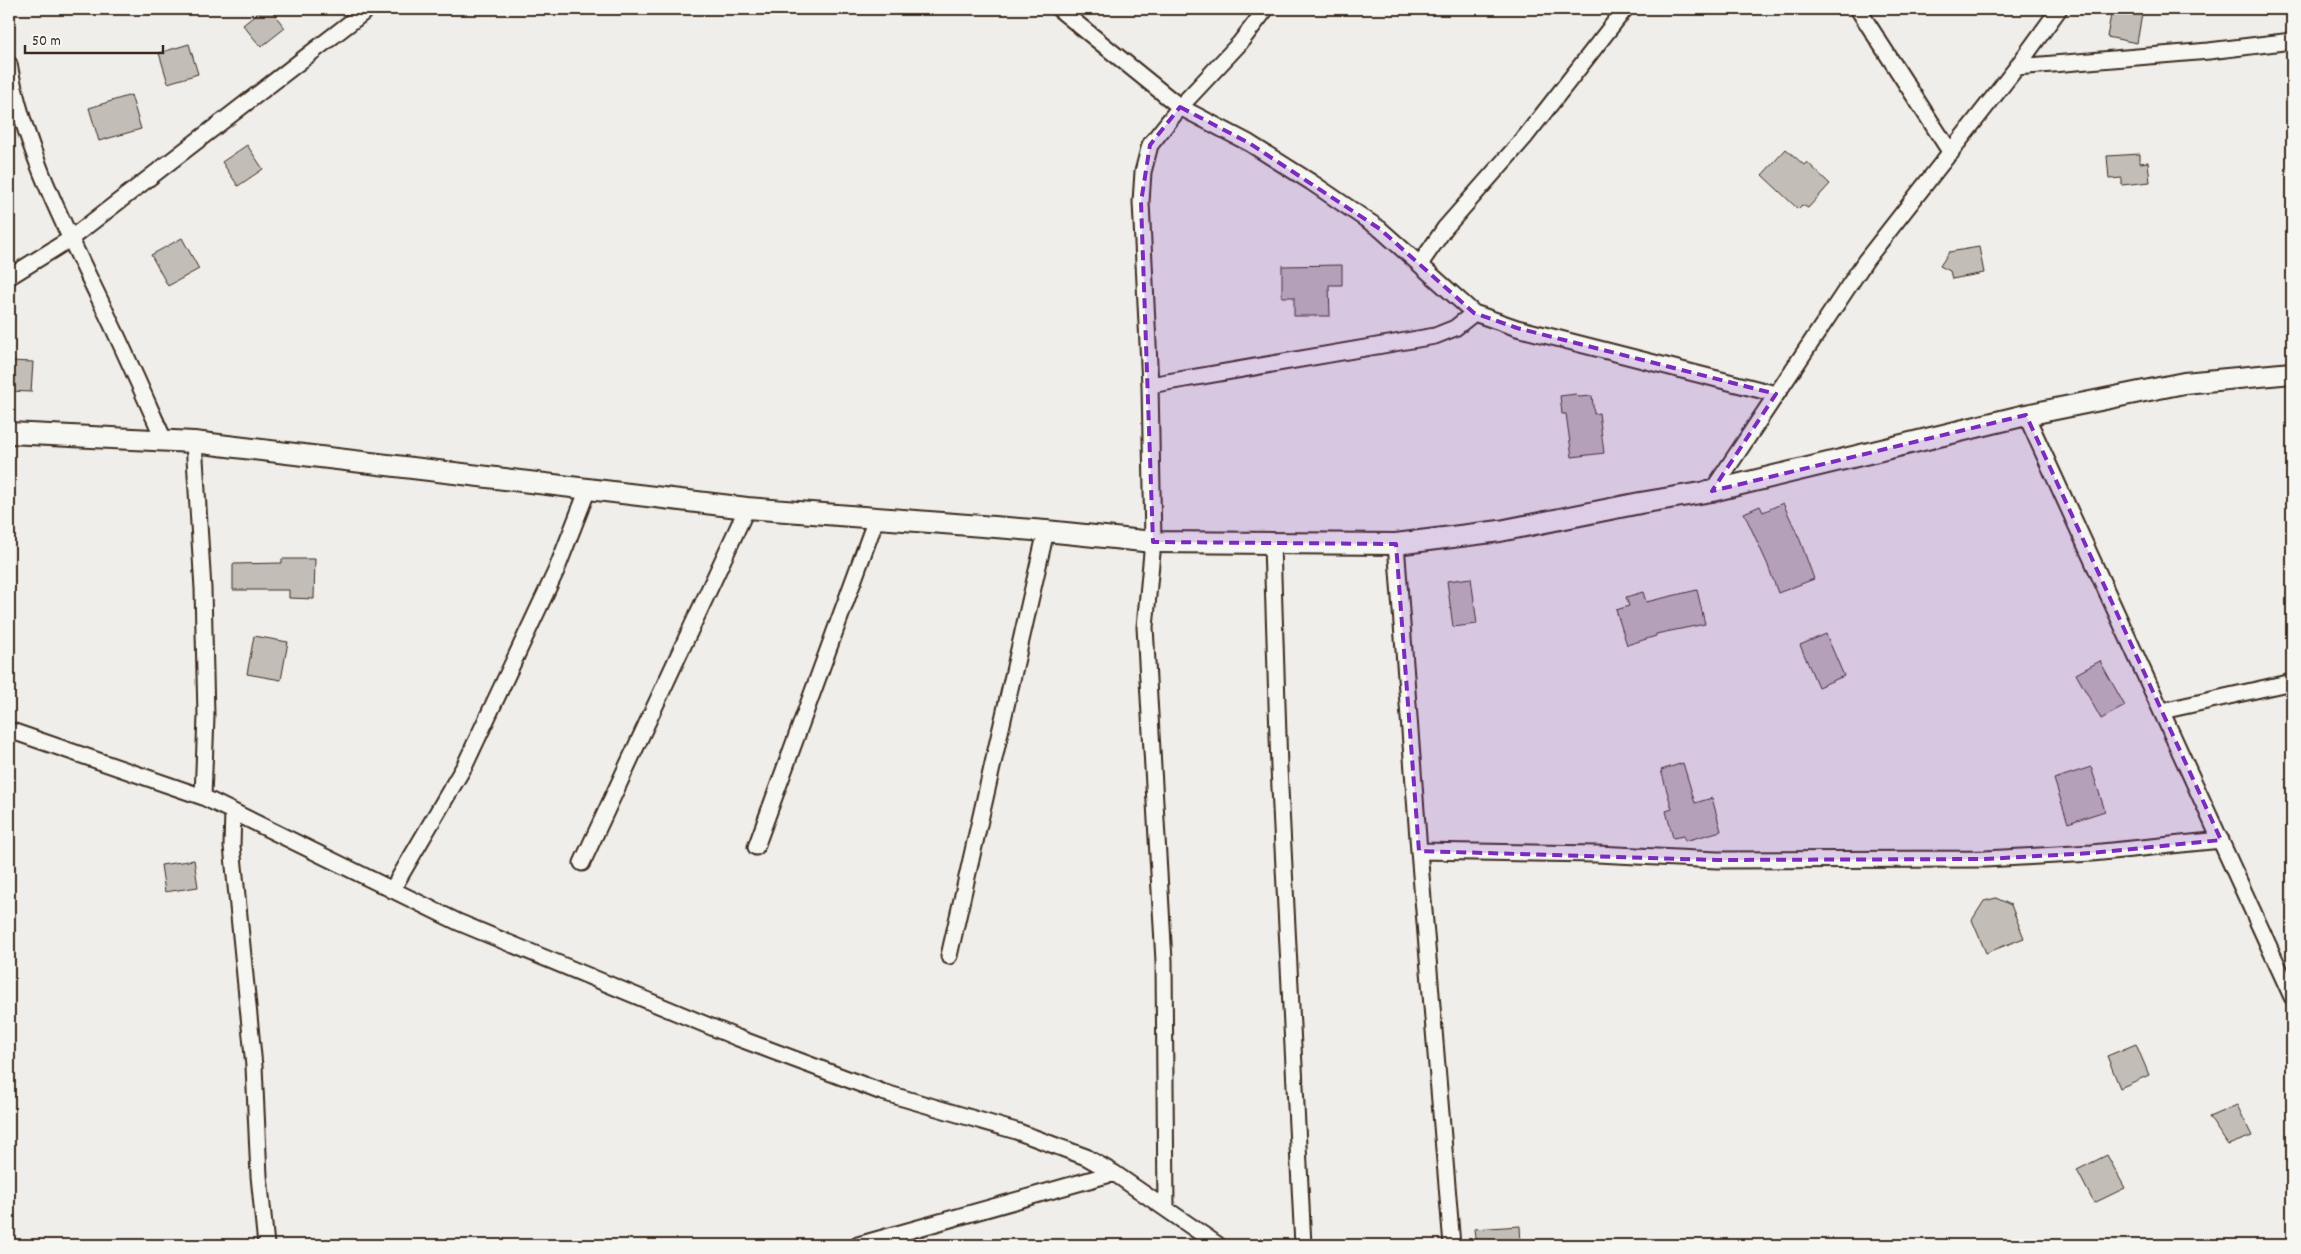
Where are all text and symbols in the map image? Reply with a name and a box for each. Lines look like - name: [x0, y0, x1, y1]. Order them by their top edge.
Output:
- scale bar: [25, 22, 162, 54]
- text: 50 m: [32, 31, 61, 53]

